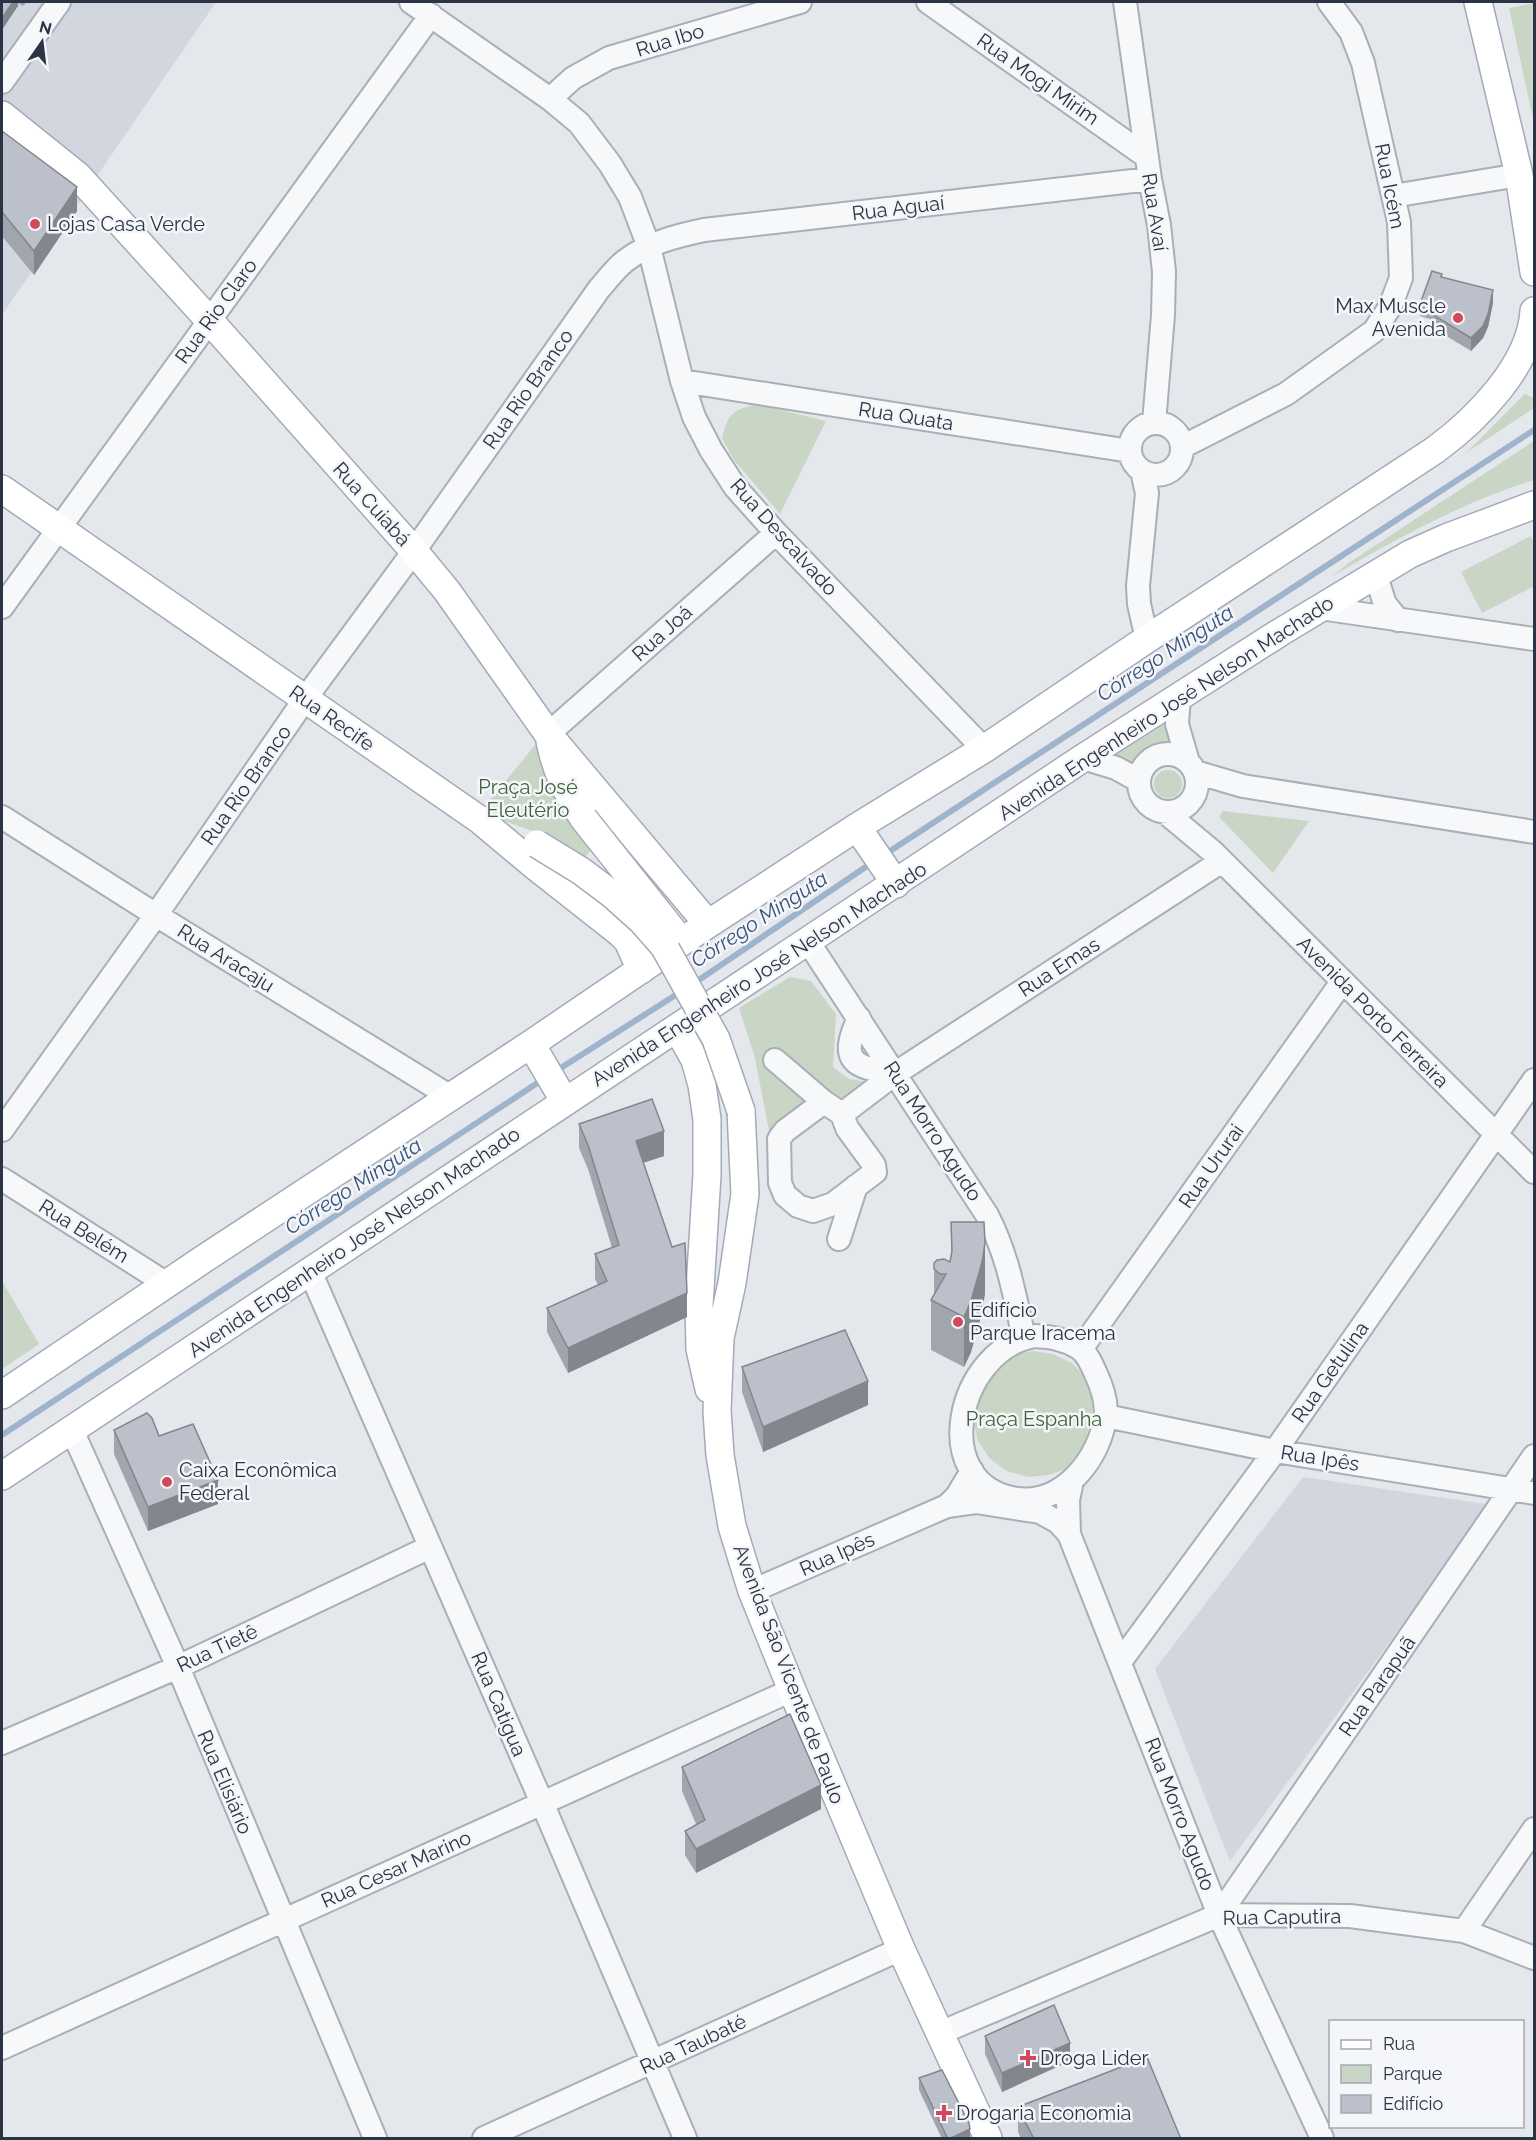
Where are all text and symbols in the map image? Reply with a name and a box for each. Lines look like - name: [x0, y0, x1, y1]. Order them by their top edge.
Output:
- north arrow: [12, 12, 72, 72]
- text: N: [37, 17, 54, 39]
- street label: Rua Ibo: [633, 18, 707, 62]
- street label: Rua Mogi Mirim: [972, 28, 1104, 130]
- street label: Rua Icém: [1370, 141, 1410, 231]
- street label: Rua Avaí: [1137, 171, 1173, 253]
- street label: Rua Aguaí: [850, 190, 946, 226]
- place label: Lojas Casa Verde: [47, 212, 205, 236]
- marker: Lojas Casa Verde: [28, 217, 42, 231]
- street label: Rua Rio Claro: [170, 254, 262, 368]
- place label: Max Muscle Avenida: [1335, 294, 1446, 341]
- marker: Max Muscle Avenida: [1451, 311, 1465, 325]
- street label: Rua Rio Branco: [478, 324, 578, 454]
- street label: Rua Quata: [857, 397, 955, 435]
- street label: Rua Cuiabá: [328, 457, 416, 551]
- street label: Rua Descalvado: [725, 474, 843, 601]
- street label: Avenida Engenheiro José Nelson Machado: [994, 590, 1338, 826]
- water label: Córrego Minguta: [1092, 599, 1238, 707]
- street label: Rua Joá: [627, 600, 697, 666]
- street label: Rua Recife: [285, 680, 379, 756]
- street label: Rua Rio Branco: [196, 720, 296, 850]
- park label: Praça José Eleutério: [478, 775, 578, 822]
- street label: Avenida Engenheiro José Nelson Machado: [587, 856, 931, 1092]
- water label: Córrego Minguta: [686, 865, 832, 973]
- street label: Rua Aracaju: [173, 919, 279, 997]
- street label: Avenida Porto Ferreira: [1292, 931, 1454, 1093]
- street label: Rua Emas: [1014, 932, 1104, 1002]
- street label: Rua Morro Agudo: [879, 1057, 987, 1206]
- street label: Rua Ururai: [1173, 1119, 1249, 1213]
- street label: Avenida Engenheiro José Nelson Machado: [184, 1122, 524, 1362]
- water label: Córrego Minguta: [280, 1132, 426, 1240]
- street label: Rua Belém: [35, 1194, 133, 1268]
- place label: Edifício Parque Iracema: [970, 1298, 1116, 1345]
- marker: Edifício Parque Iracema: [951, 1315, 965, 1329]
- street label: Rua Getulina: [1286, 1317, 1374, 1427]
- park label: Praça Espanha: [966, 1407, 1102, 1431]
- street label: Rua Ipês: [1279, 1440, 1361, 1476]
- place label: Caixa Econômica Federal: [179, 1458, 337, 1505]
- marker: Caixa Econômica Federal: [160, 1475, 174, 1489]
- street label: Rua Ipês: [796, 1527, 878, 1581]
- street label: Avenida São Vicente de Paulo: [728, 1541, 850, 1807]
- street label: Rua Tietê: [173, 1619, 262, 1677]
- street label: Rua Parapuã: [1334, 1631, 1420, 1741]
- street label: Rua Catigua: [466, 1648, 532, 1760]
- street label: Rua Elisiário: [192, 1726, 258, 1838]
- street label: Rua Morro Agudo: [1140, 1734, 1220, 1894]
- street label: Rua Cesar Marino: [317, 1825, 475, 1913]
- street label: Rua Caputira: [1223, 1904, 1341, 1930]
- street label: Rua Taubaté: [636, 2009, 750, 2079]
- legend: [1329, 2020, 1524, 2128]
- text: Rua: [1383, 2033, 1415, 2054]
- place label: Droga Lider: [1040, 2046, 1148, 2070]
- marker: Droga Lider: [1021, 2051, 1035, 2065]
- text: Parque: [1383, 2063, 1443, 2084]
- text: Edifício: [1383, 2093, 1443, 2114]
- place label: Drogaria Economia: [956, 2101, 1131, 2125]
- marker: Drogaria Economia: [937, 2106, 951, 2120]

